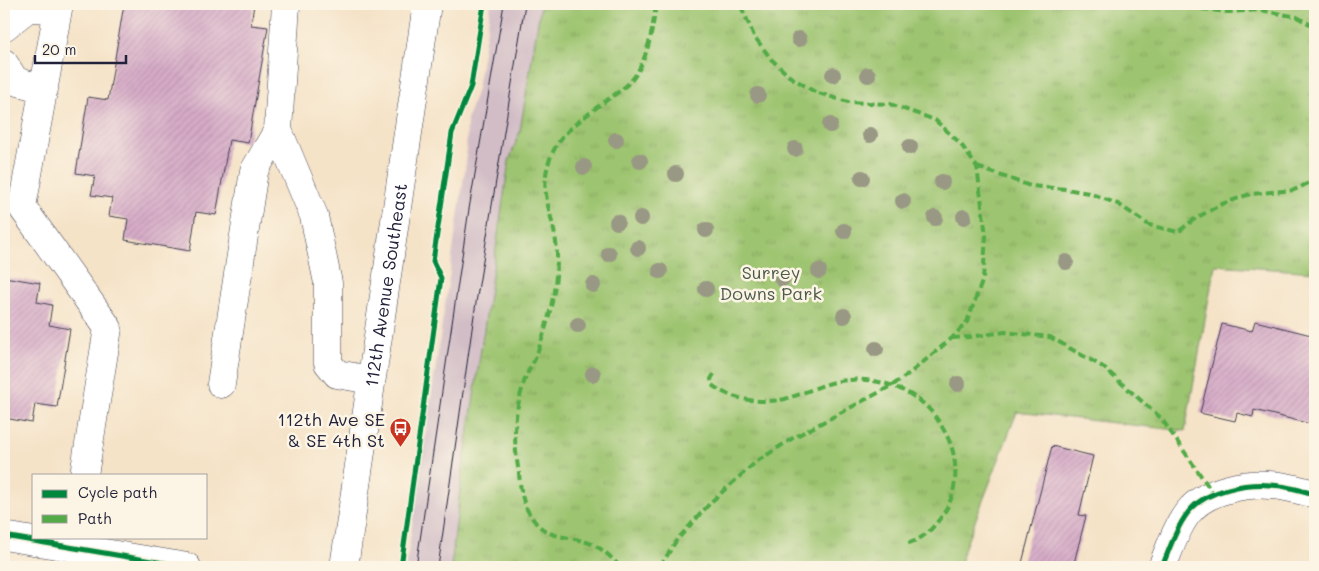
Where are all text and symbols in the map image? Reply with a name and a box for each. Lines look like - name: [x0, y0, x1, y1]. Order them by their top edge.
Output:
- scale bar: [35, 32, 126, 64]
- text: 20 m: [42, 39, 76, 59]
- street label: 112th Avenue Southeast: [359, 181, 412, 389]
- park label: Surrey Downs Park: [720, 260, 822, 305]
- place label: 112th Ave SE & SE 4th St: [278, 407, 385, 452]
- bus stop icon: 112th Ave SE & SE 4th St: [389, 417, 413, 448]
- legend: [32, 474, 208, 538]
- text: Cycle path: [78, 482, 157, 502]
- text: Path: [78, 508, 112, 528]

